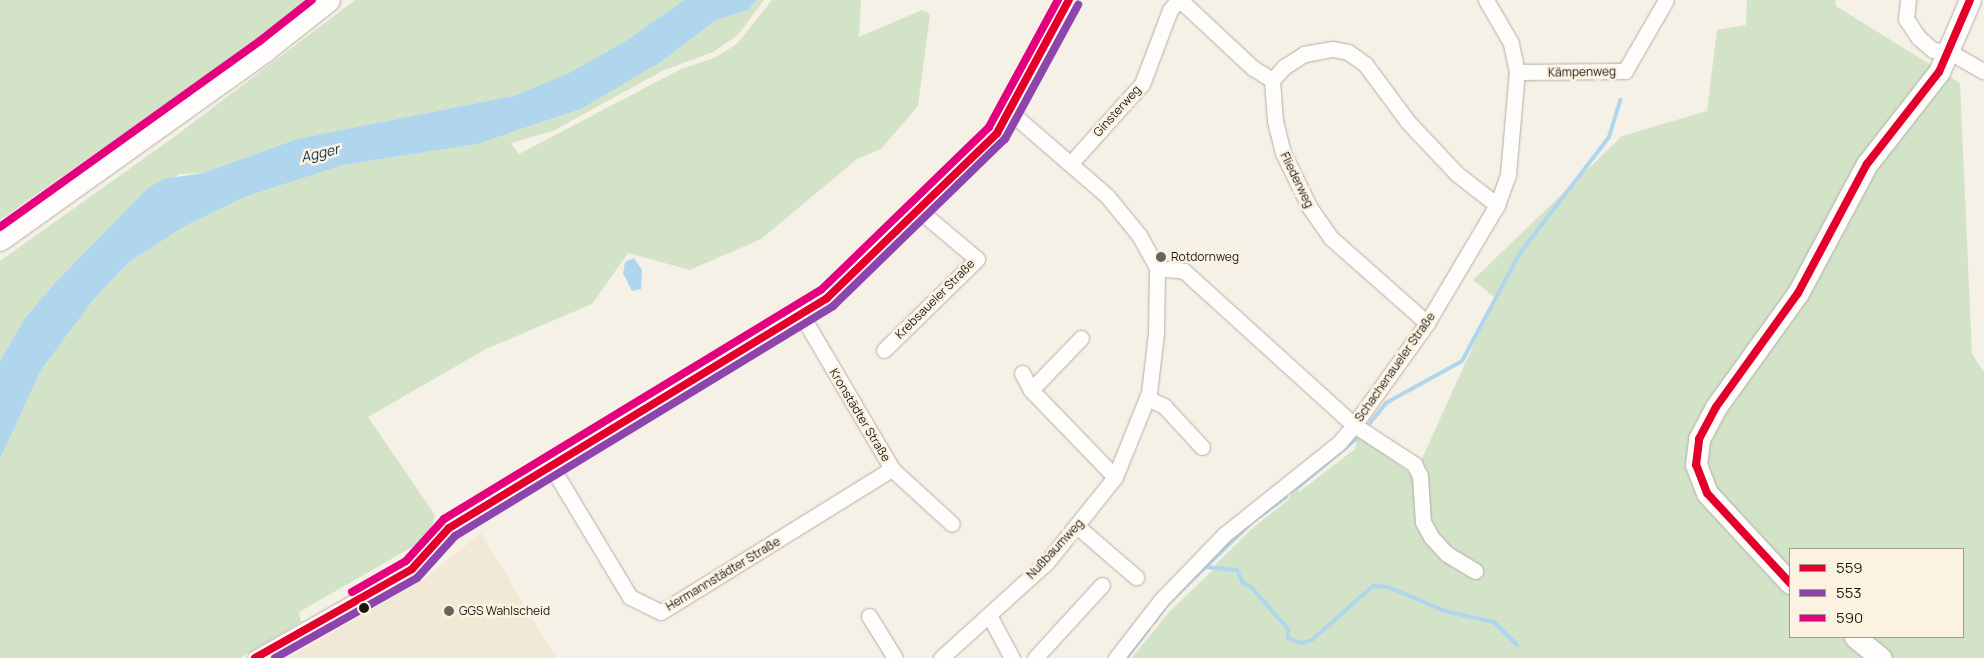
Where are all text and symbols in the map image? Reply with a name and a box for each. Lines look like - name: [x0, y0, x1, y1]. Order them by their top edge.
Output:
- street label: Kämpenweg: [1548, 64, 1616, 80]
- street label: Ginsterweg: [1090, 83, 1144, 139]
- water label: Agger: [299, 140, 341, 166]
- street label: Fliederweg: [1277, 150, 1317, 210]
- place label: Rotdornweg: [1171, 250, 1239, 264]
- marker: Rotdornweg: [1155, 251, 1167, 263]
- street label: Krebsaueler Straße: [892, 256, 978, 342]
- street label: Schachenaueler Straße: [1352, 310, 1438, 424]
- street label: Kronstädter Straße: [827, 366, 893, 464]
- street label: Nußbaumweg: [1024, 516, 1086, 582]
- street label: Hermannstädter Straße: [663, 534, 783, 614]
- legend: [1789, 548, 1964, 638]
- text: 559: [1836, 557, 1863, 578]
- text: 553: [1836, 582, 1862, 603]
- unlabelled marker: [359, 603, 369, 613]
- place label: GGS Wahlscheid: [459, 604, 550, 618]
- marker: GGS Wahlscheid: [443, 605, 455, 617]
- text: 590: [1836, 607, 1863, 628]

